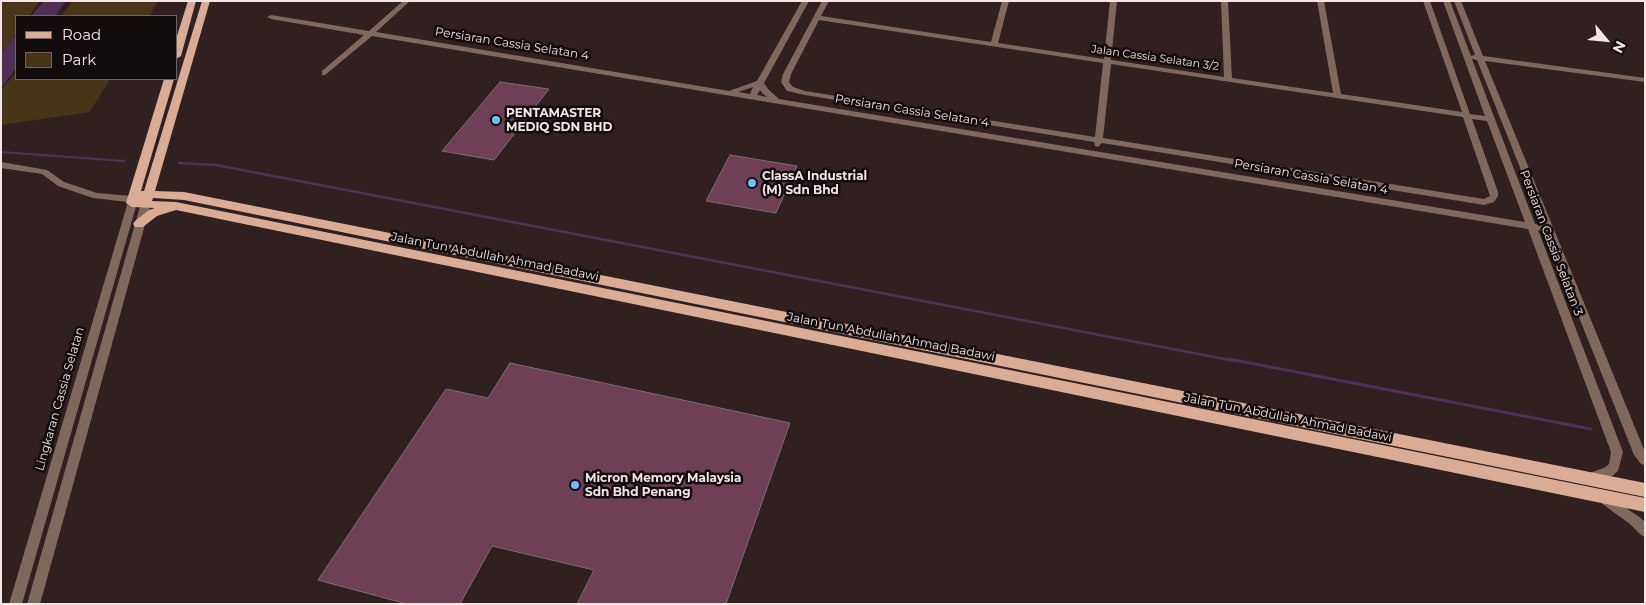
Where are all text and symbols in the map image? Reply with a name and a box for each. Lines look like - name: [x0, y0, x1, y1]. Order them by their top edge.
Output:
- legend: [15, 15, 178, 80]
- north arrow: [1581, 15, 1631, 65]
- text: Road: [62, 25, 101, 44]
- street label: Persiaran Cassia Selatan 4: [434, 25, 590, 63]
- text: N: [1609, 38, 1630, 56]
- street label: Jalan Cassia Selatan 3/2: [1090, 42, 1220, 74]
- text: Park: [62, 50, 96, 69]
- street label: Persiaran Cassia Selatan 4: [834, 92, 990, 130]
- place label: PENTAMASTER MEDIQ SDN BHD: [506, 106, 612, 134]
- marker: PENTAMASTER MEDIQ SDN BHD: [490, 114, 502, 126]
- street label: Persiaran Cassia Selatan 4: [1233, 156, 1389, 198]
- street label: Persiaran Cassia Selatan 3: [1517, 168, 1585, 318]
- place label: ClassA Industrial (M) Sdn Bhd: [762, 169, 867, 197]
- marker: ClassA Industrial (M) Sdn Bhd: [746, 177, 758, 189]
- street label: Jalan Tun Abdullah Ahmad Badawi: [390, 230, 600, 284]
- street label: Jalan Tun Abdullah Ahmad Badawi: [786, 310, 996, 364]
- street label: Lingkaran Cassia Selatan: [33, 325, 87, 473]
- street label: Jalan Tun Abdullah Ahmad Badawi: [1183, 391, 1393, 445]
- place label: Micron Memory Malaysia Sdn Bhd Penang: [585, 471, 741, 499]
- marker: Micron Memory Malaysia Sdn Bhd Penang: [569, 479, 581, 491]

